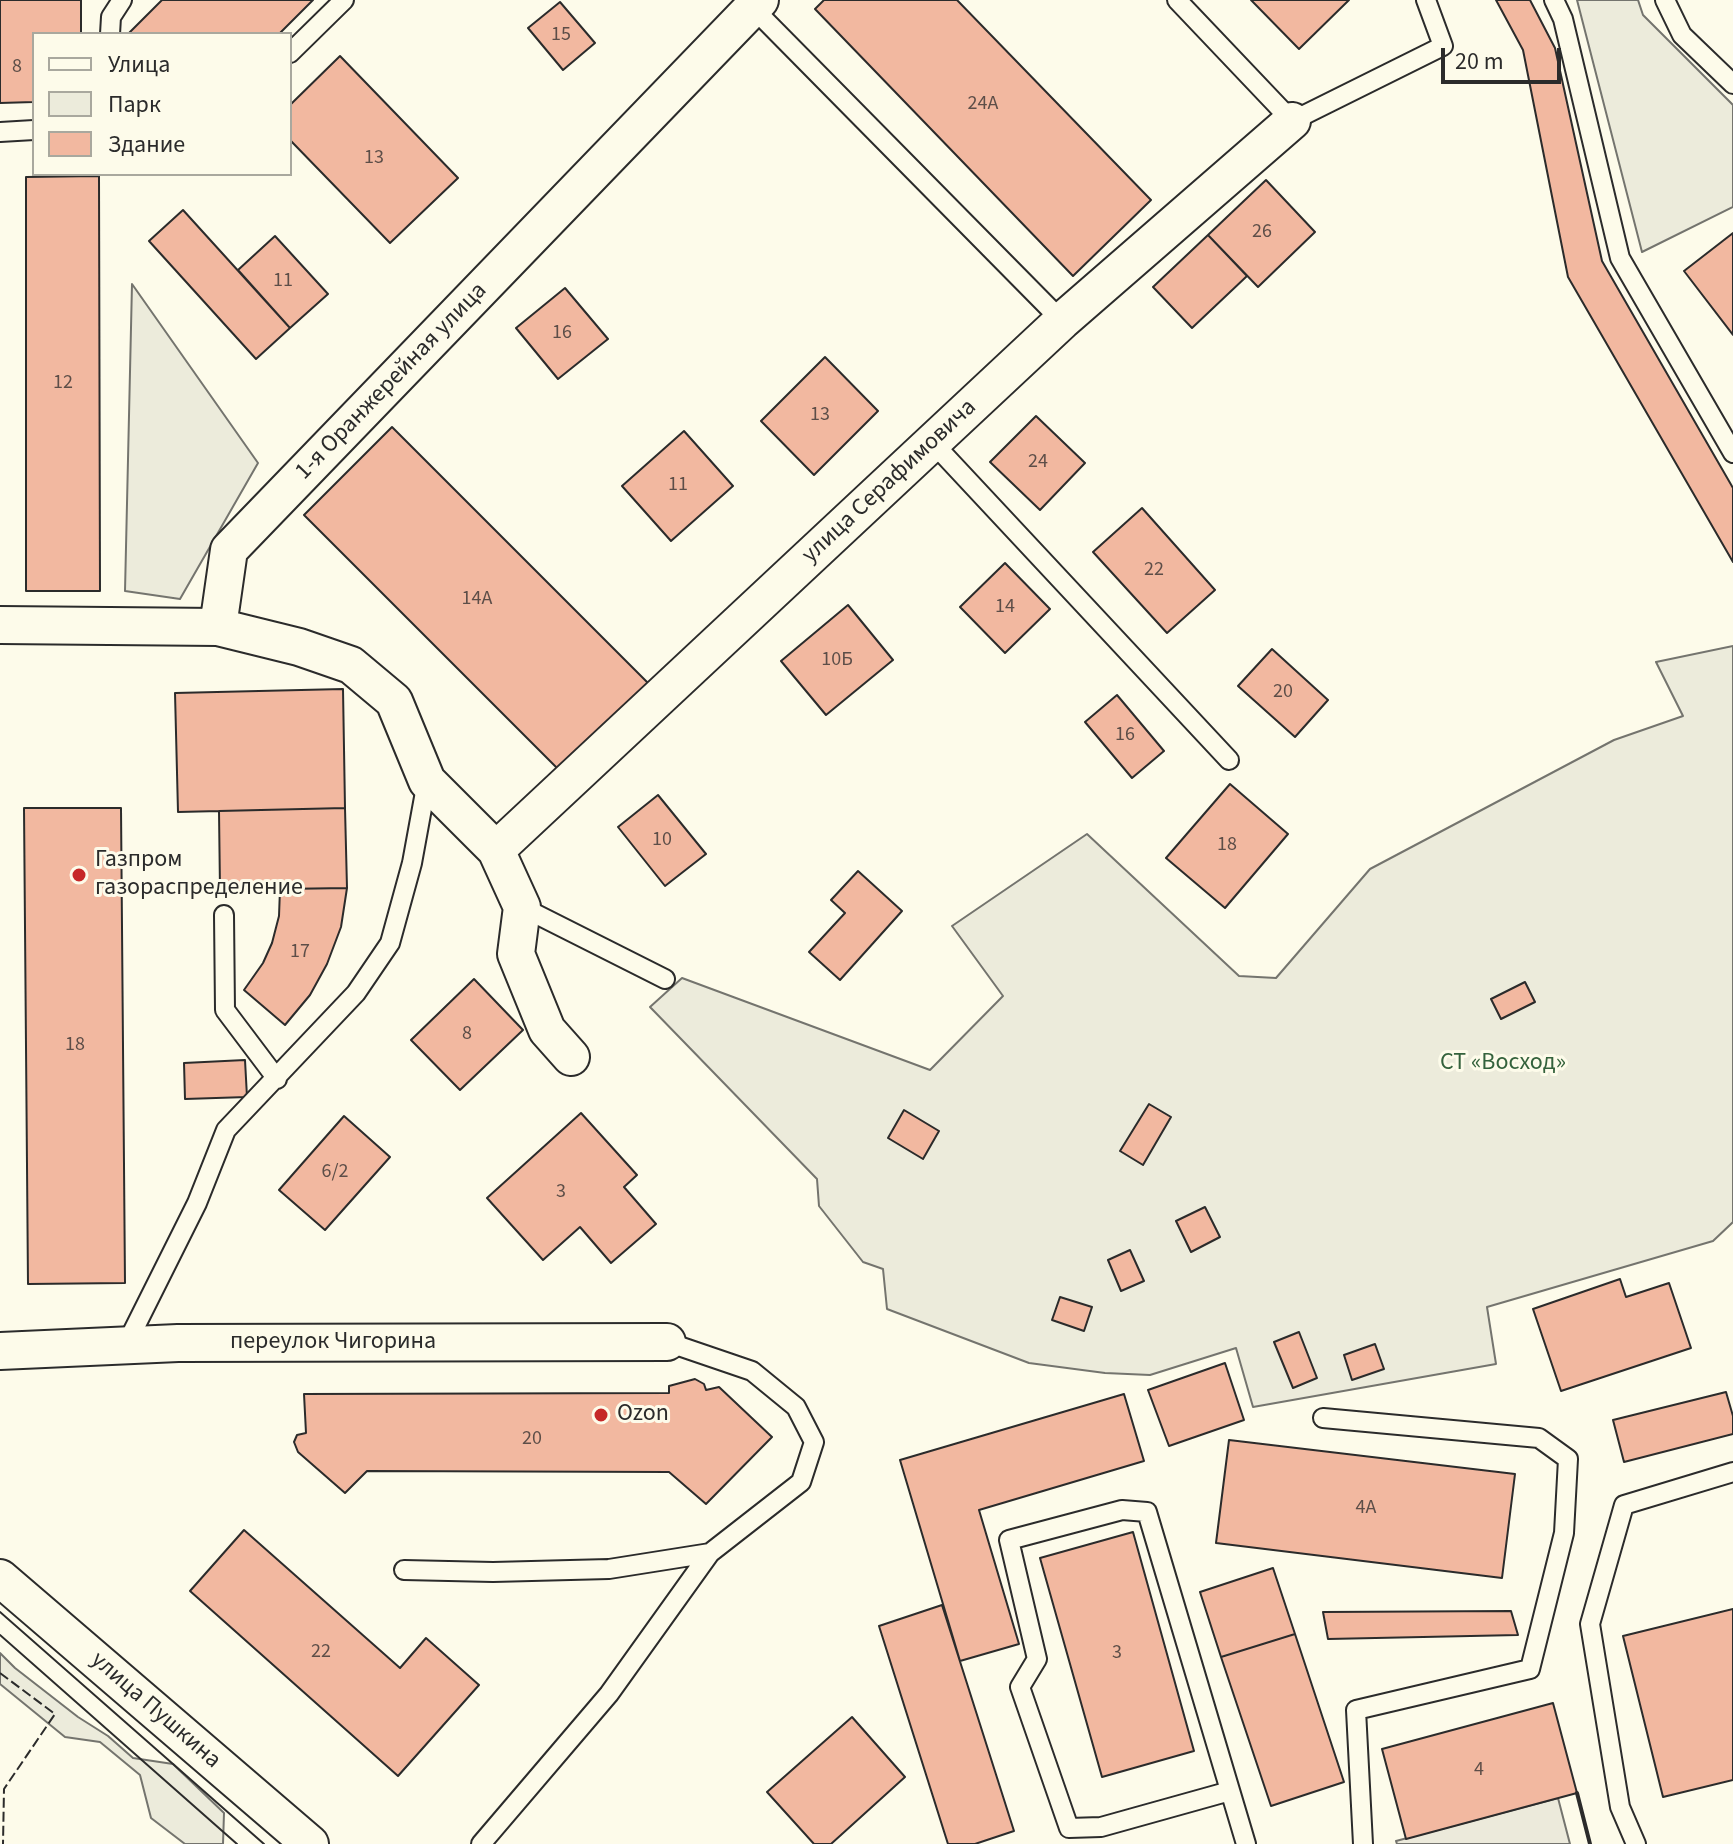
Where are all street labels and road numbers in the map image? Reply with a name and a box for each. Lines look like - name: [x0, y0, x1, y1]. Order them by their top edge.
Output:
- street label: 1-я Оранжерейная улица: [290, 277, 494, 487]
- street label: улица Серафимовича: [797, 394, 983, 570]
- street label: переулок Чигорина: [230, 1329, 436, 1357]
- street label: улица Пушкина: [84, 1647, 226, 1775]

